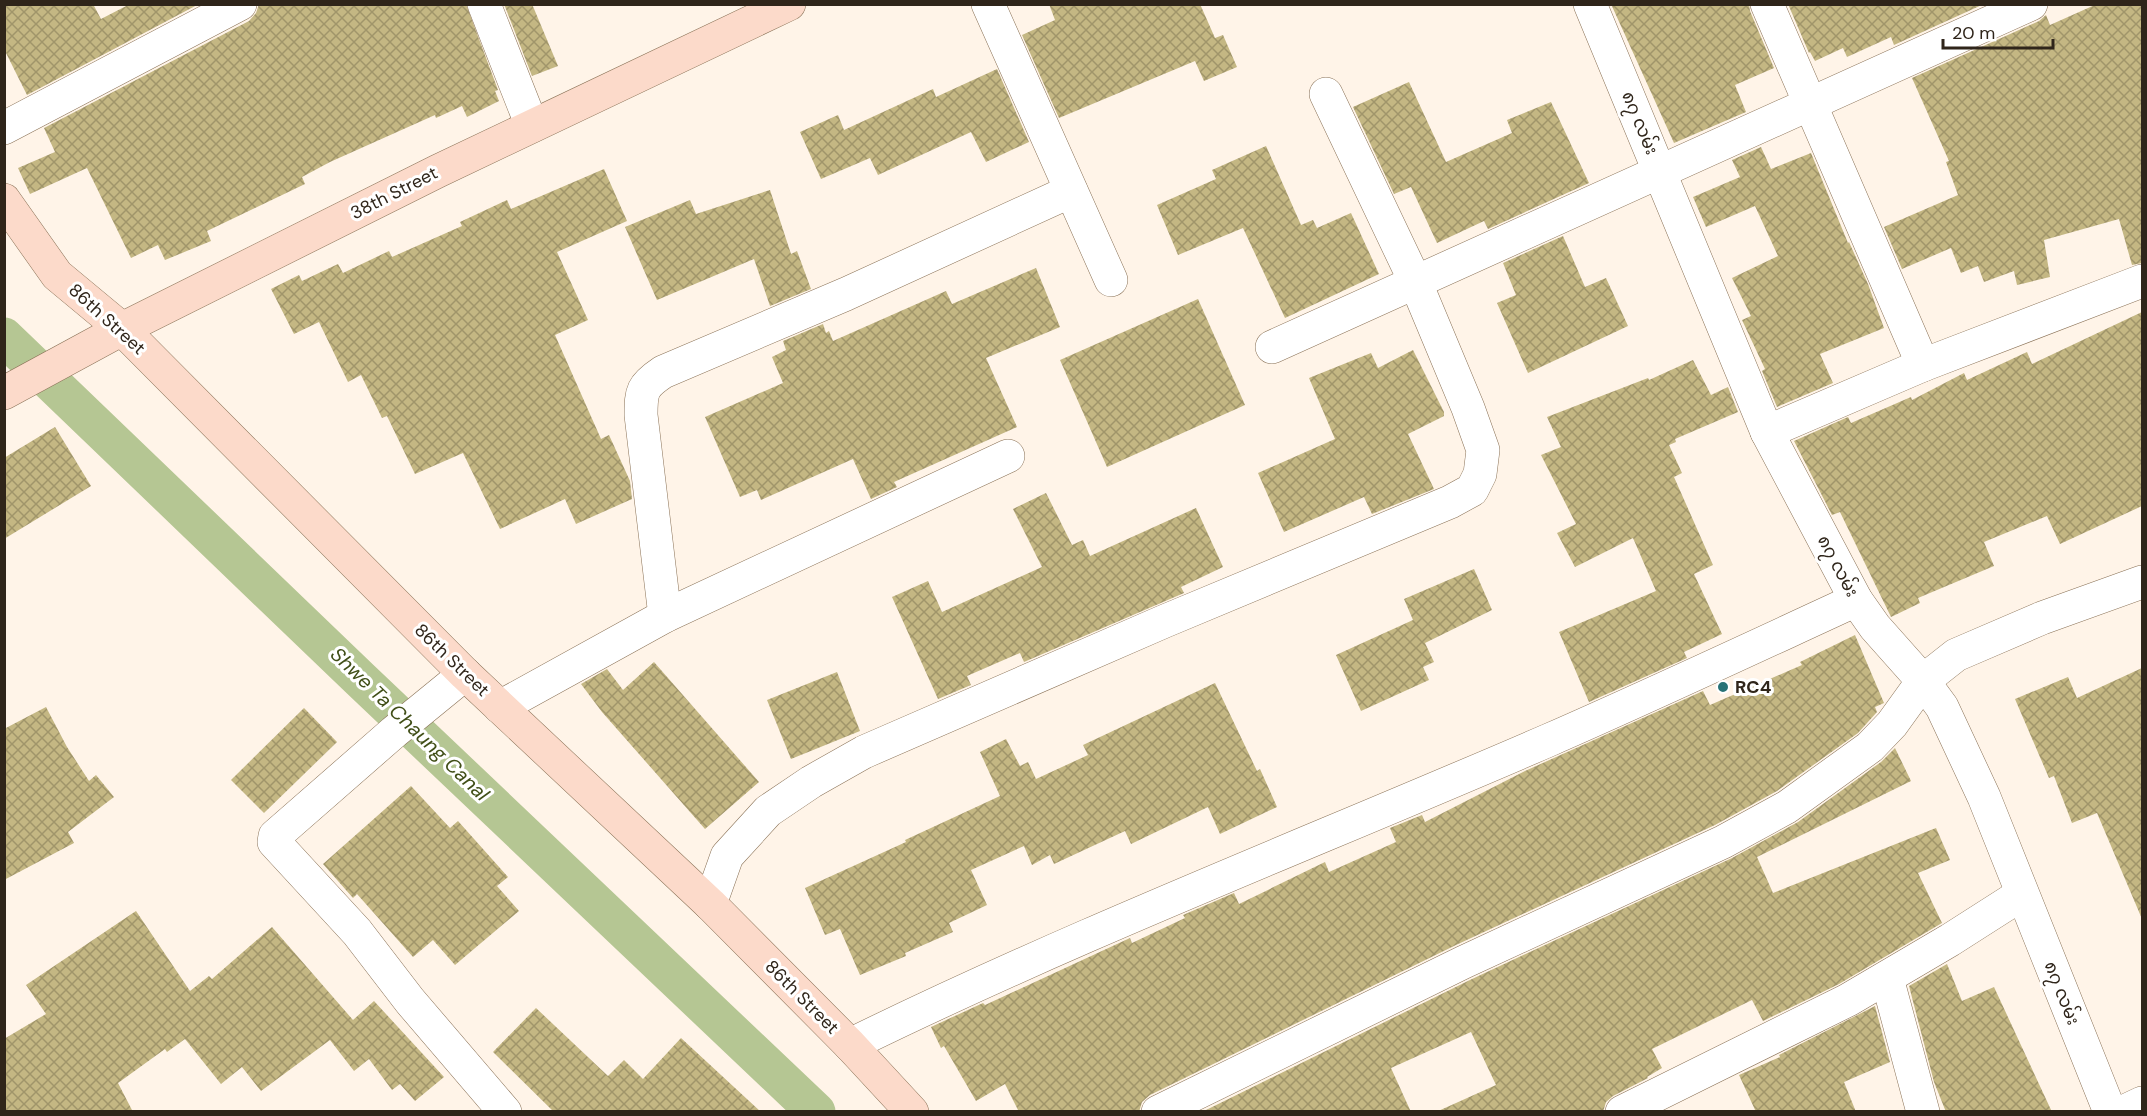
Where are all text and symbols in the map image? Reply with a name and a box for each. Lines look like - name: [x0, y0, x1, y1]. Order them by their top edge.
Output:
- scale bar: [1943, 12, 2052, 50]
- text: 20 m: [1952, 21, 1995, 45]
- street label: ၈၇ လမ်း: [1613, 87, 1665, 160]
- street label: 38th Street: [346, 161, 442, 225]
- street label: 86th Street: [63, 278, 151, 360]
- street label: ၈၇ လမ်း: [1809, 530, 1865, 603]
- street label: 86th Street: [409, 618, 495, 702]
- water label: Shwe Ta Chaung Canal: [325, 641, 495, 807]
- place label: RC4: [1735, 675, 1772, 699]
- marker: RC4: [1716, 680, 1730, 694]
- street label: 86th Street: [760, 955, 844, 1039]
- street label: ၈၇ လမ်း: [2036, 957, 2087, 1030]

